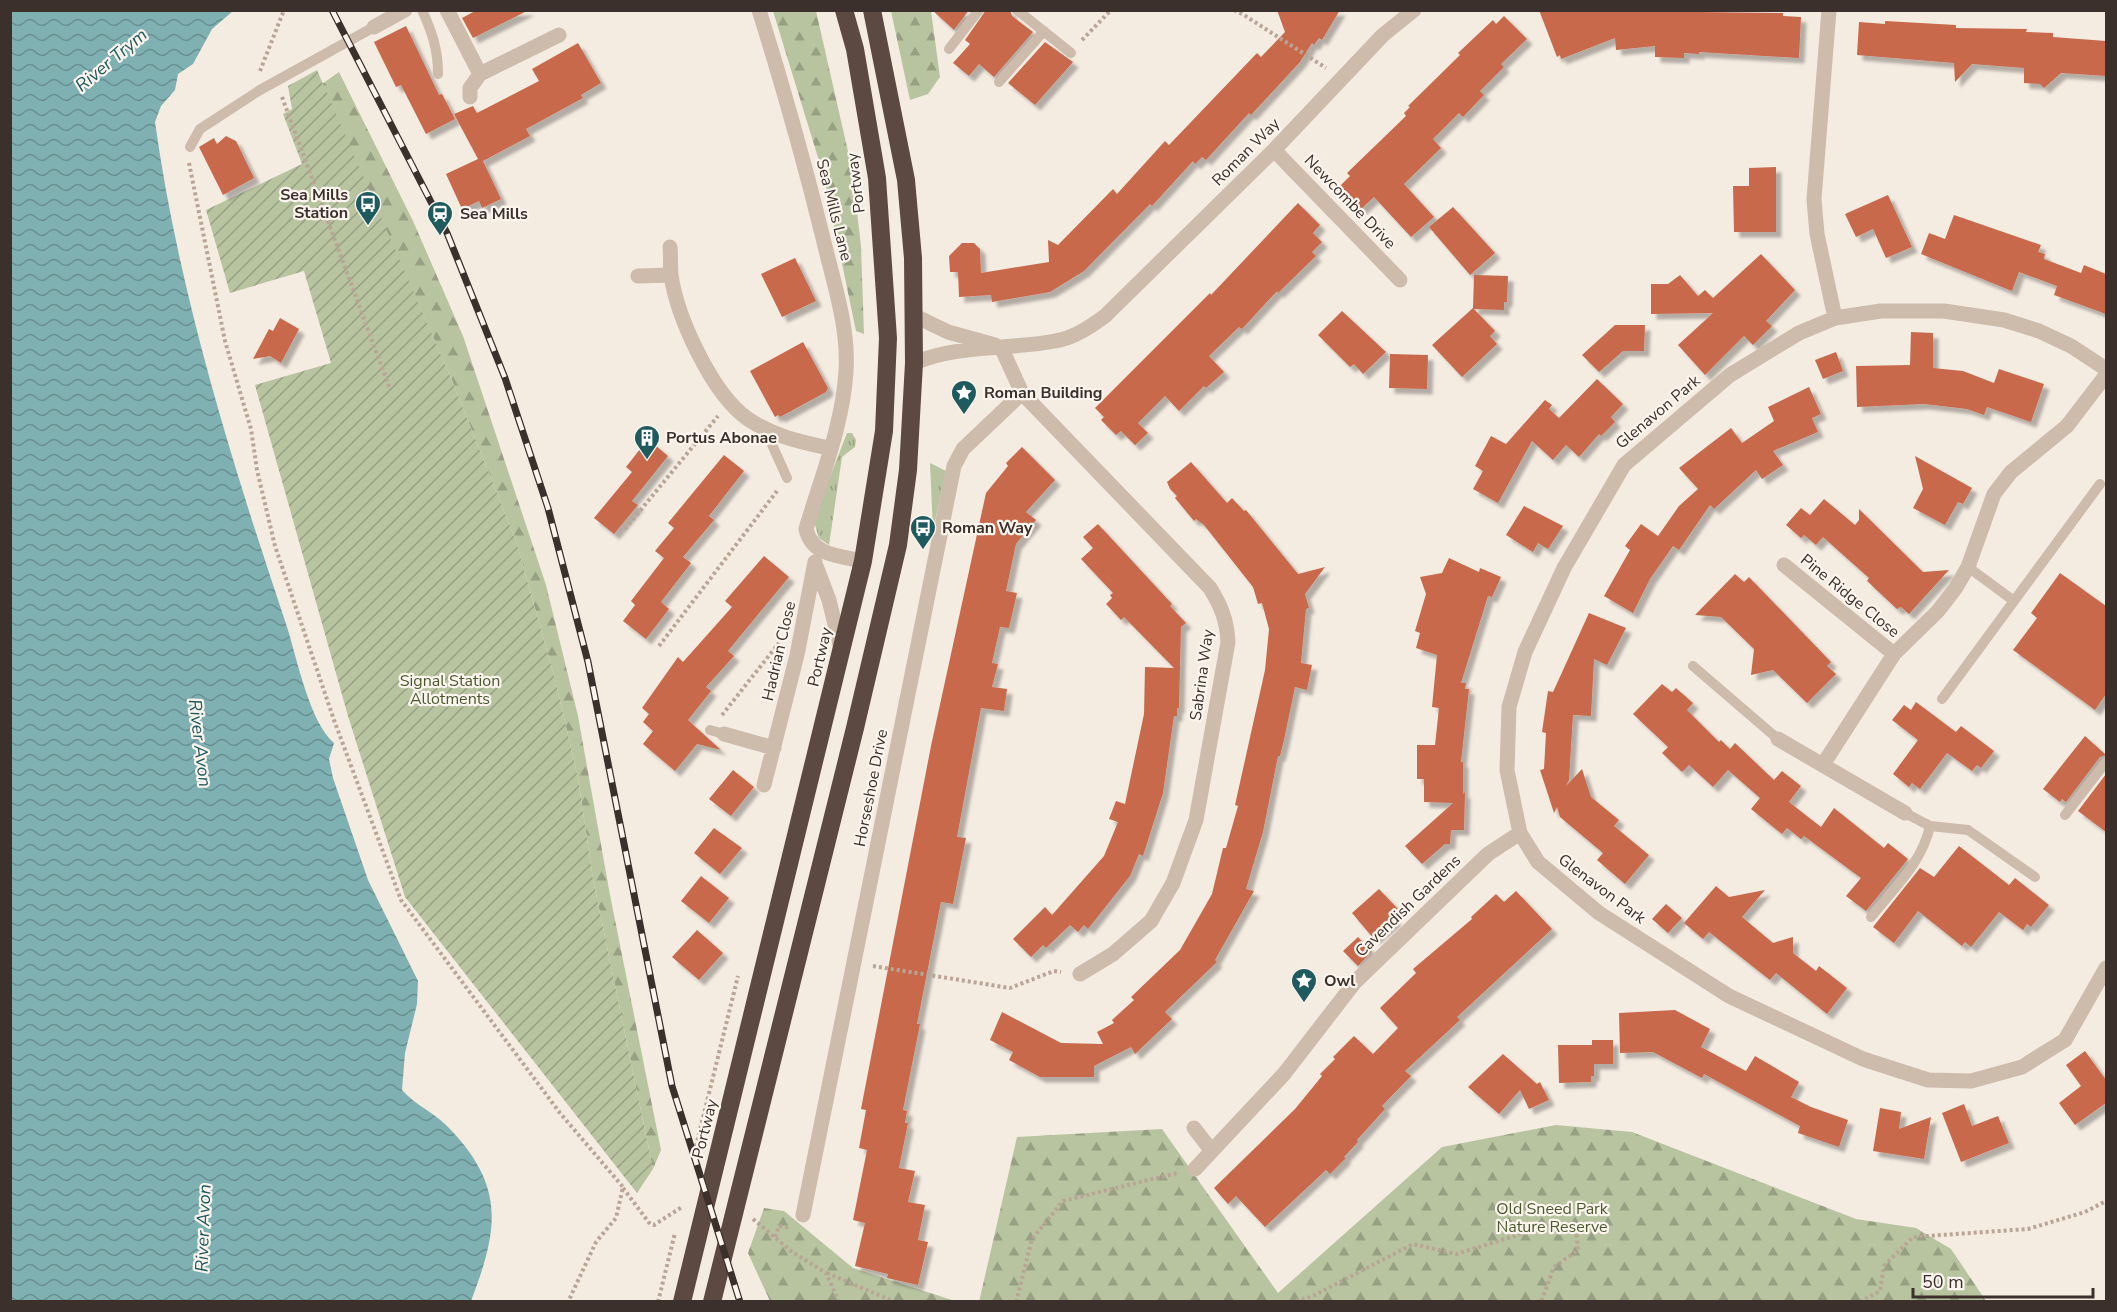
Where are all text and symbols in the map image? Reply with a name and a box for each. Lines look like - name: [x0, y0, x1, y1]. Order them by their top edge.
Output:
- water label: River Trym: [70, 23, 152, 97]
- street label: Roman Way: [1207, 113, 1285, 191]
- street label: Newcombe Drive: [1299, 150, 1401, 254]
- street label: Portway: [841, 151, 871, 214]
- street label: Sea Mills Lane: [811, 157, 857, 263]
- place label: Sea Mills Station: [280, 184, 348, 224]
- bus stop icon: Sea Mills Station: [353, 189, 383, 227]
- station icon: Sea Mills: [425, 199, 455, 237]
- place label: Sea Mills: [460, 203, 528, 225]
- street label: Glenavon Park: [1611, 369, 1706, 454]
- place icon: Roman Building: [949, 378, 979, 416]
- place label: Roman Building: [984, 382, 1103, 404]
- building icon: Portus Abonae: [632, 423, 662, 461]
- place label: Portus Abonae: [666, 427, 777, 449]
- bus stop icon: Roman Way: [908, 513, 938, 551]
- place label: Roman Way: [942, 517, 1033, 539]
- street label: Pine Ridge Close: [1796, 549, 1904, 643]
- street label: Hadrian Close: [757, 599, 801, 703]
- street label: Portway: [802, 624, 838, 689]
- street label: Sabrina Way: [1185, 627, 1219, 722]
- park label: Signal Station Allotments: [400, 670, 500, 710]
- water label: River Avon: [183, 698, 217, 788]
- street label: Horseshoe Drive: [849, 727, 893, 849]
- street label: Glenavon Park: [1554, 849, 1651, 930]
- street label: Cavendish Gardens: [1350, 850, 1466, 962]
- place icon: Owl: [1289, 966, 1319, 1004]
- place label: Owl: [1324, 970, 1355, 992]
- street label: Portway: [687, 1096, 723, 1161]
- water label: River Avon: [189, 1184, 217, 1272]
- park label: Old Sneed Park Nature Reserve: [1496, 1198, 1609, 1238]
- scale bar: [1913, 1261, 2093, 1299]
- text: 50 m: [1922, 1270, 1964, 1294]

